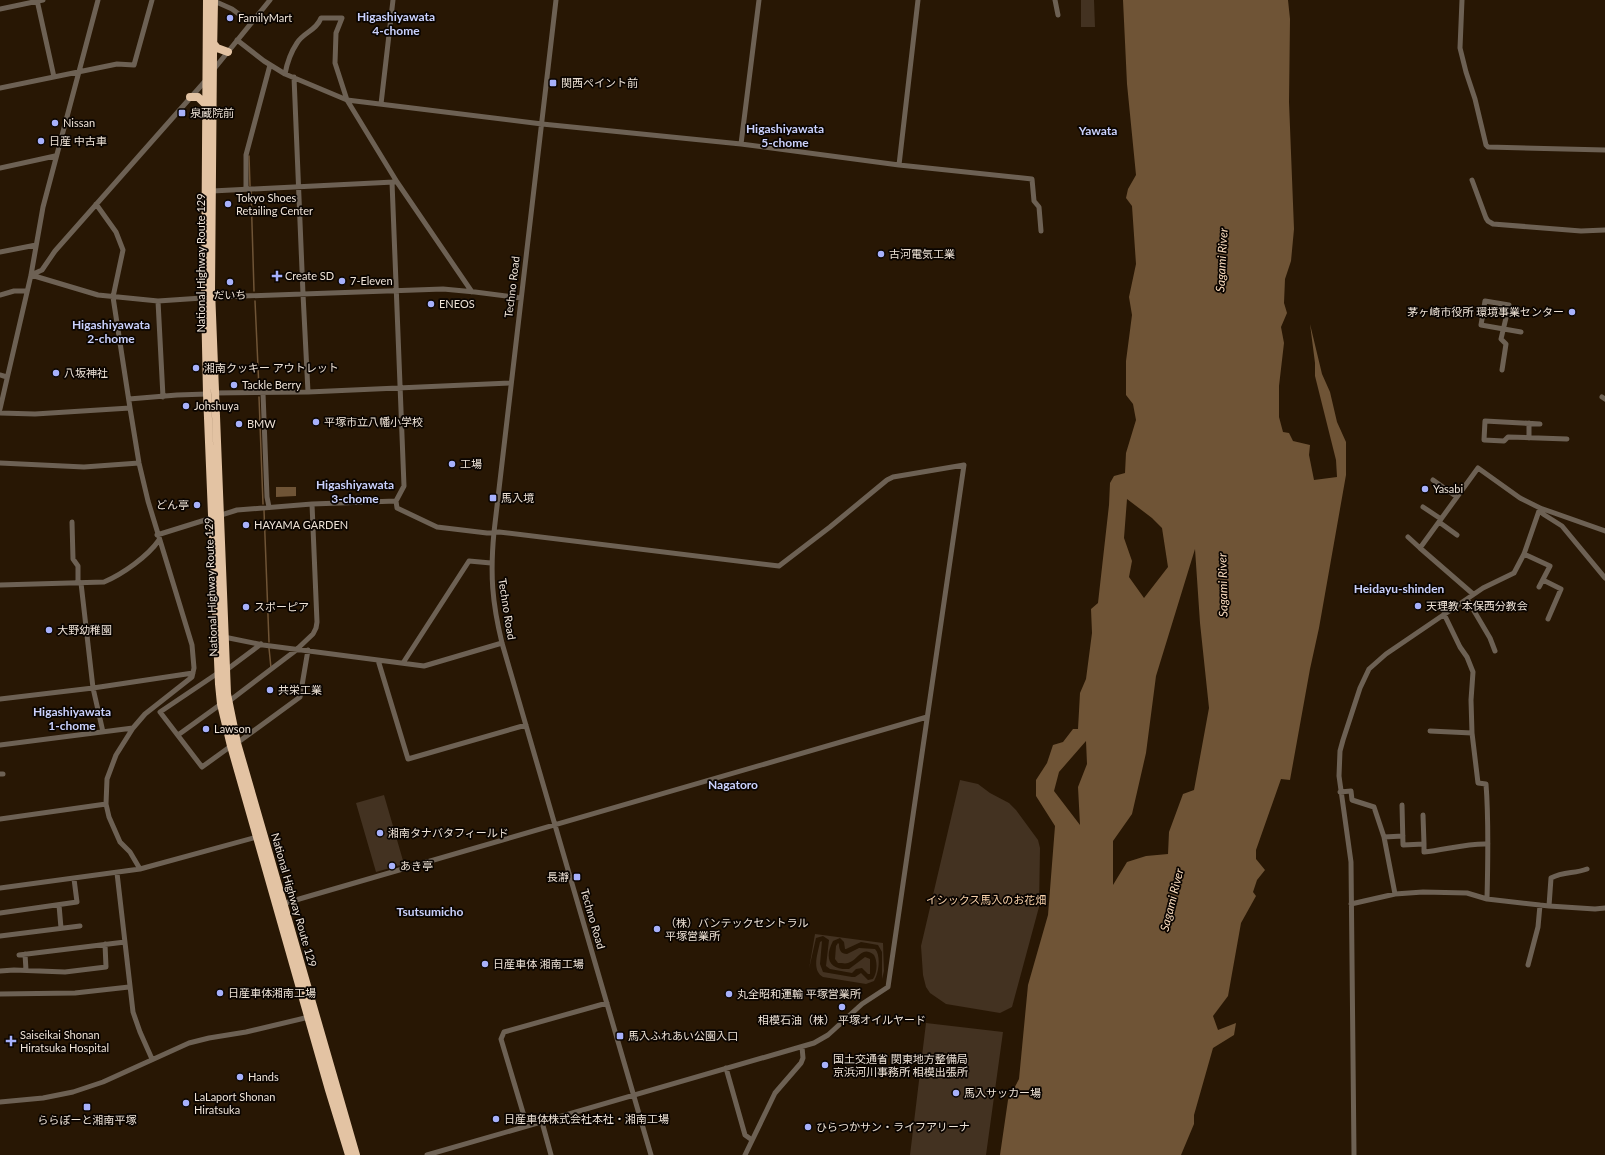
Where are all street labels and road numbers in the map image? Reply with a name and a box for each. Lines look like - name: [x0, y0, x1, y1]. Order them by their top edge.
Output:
- street label: National Highway Route 129: [194, 193, 207, 333]
- street label: Techno Road: [501, 255, 522, 318]
- street label: National Highway Route 129: [202, 517, 219, 657]
- street label: Techno Road: [496, 577, 519, 641]
- street label: National Highway Route 129: [269, 831, 320, 969]
- street label: Techno Road: [579, 887, 608, 950]

